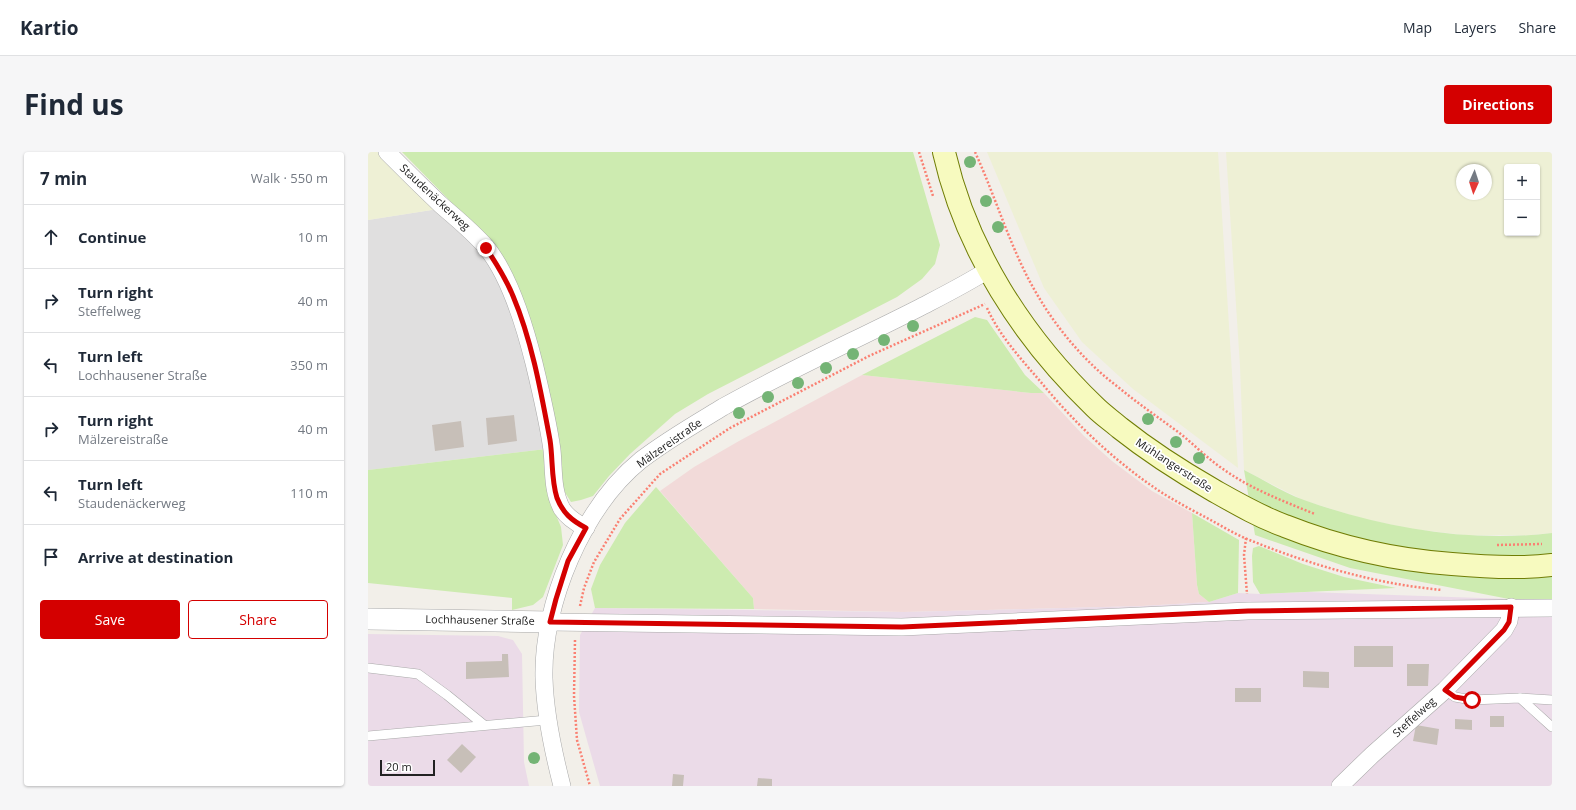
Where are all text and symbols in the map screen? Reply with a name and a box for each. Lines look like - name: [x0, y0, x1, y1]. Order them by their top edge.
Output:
- text: Kartio: [20, 15, 79, 41]
- text: Map: [1403, 18, 1432, 37]
- text: Layers: [1454, 18, 1496, 37]
- text: Share: [1518, 18, 1556, 37]
- text: Find us: [24, 85, 124, 123]
- button: Directions: [1444, 85, 1552, 124]
- street label: Staudenäckerweg: [397, 160, 474, 233]
- north arrow: [1456, 164, 1492, 200]
- map controls: [1504, 164, 1540, 236]
- button: +: [1504, 164, 1540, 200]
- text: 7 min: [40, 167, 87, 190]
- text: Walk · 550 m: [251, 169, 328, 187]
- button: −: [1504, 200, 1540, 236]
- icon: ahead: [40, 226, 62, 248]
- text: Continue: [78, 227, 146, 247]
- text: 10 m: [298, 228, 328, 246]
- route end: [477, 239, 495, 257]
- text: Turn right: [78, 282, 153, 302]
- icon: right: [40, 290, 62, 312]
- text: 40 m: [298, 292, 328, 310]
- text: Steffelweg: [78, 302, 141, 320]
- text: Turn left: [78, 346, 143, 366]
- icon: left: [40, 354, 62, 376]
- text: 350 m: [290, 356, 328, 374]
- text: Lochhausener Straße: [78, 366, 207, 384]
- text: Turn right: [78, 410, 153, 430]
- street label: Mälzereistraße: [633, 415, 704, 471]
- icon: right: [40, 418, 62, 440]
- text: 40 m: [298, 420, 328, 438]
- text: Mälzereistraße: [78, 430, 168, 448]
- street label: Mühlangerstraße: [1133, 434, 1215, 495]
- text: Turn left: [78, 474, 143, 494]
- icon: left: [40, 482, 62, 504]
- text: 110 m: [290, 484, 328, 502]
- text: Staudenäckerweg: [78, 494, 186, 512]
- icon: arrive: [40, 546, 62, 568]
- text: Arrive at destination: [78, 547, 233, 567]
- button: Save: [40, 600, 180, 639]
- button: Share: [188, 600, 328, 639]
- street label: Lochhausener Straße: [425, 611, 535, 628]
- route start: [1463, 691, 1481, 709]
- street label: Steffelweg: [1389, 693, 1438, 740]
- scale bar: [380, 758, 435, 777]
- text: 20 m: [386, 759, 412, 774]

